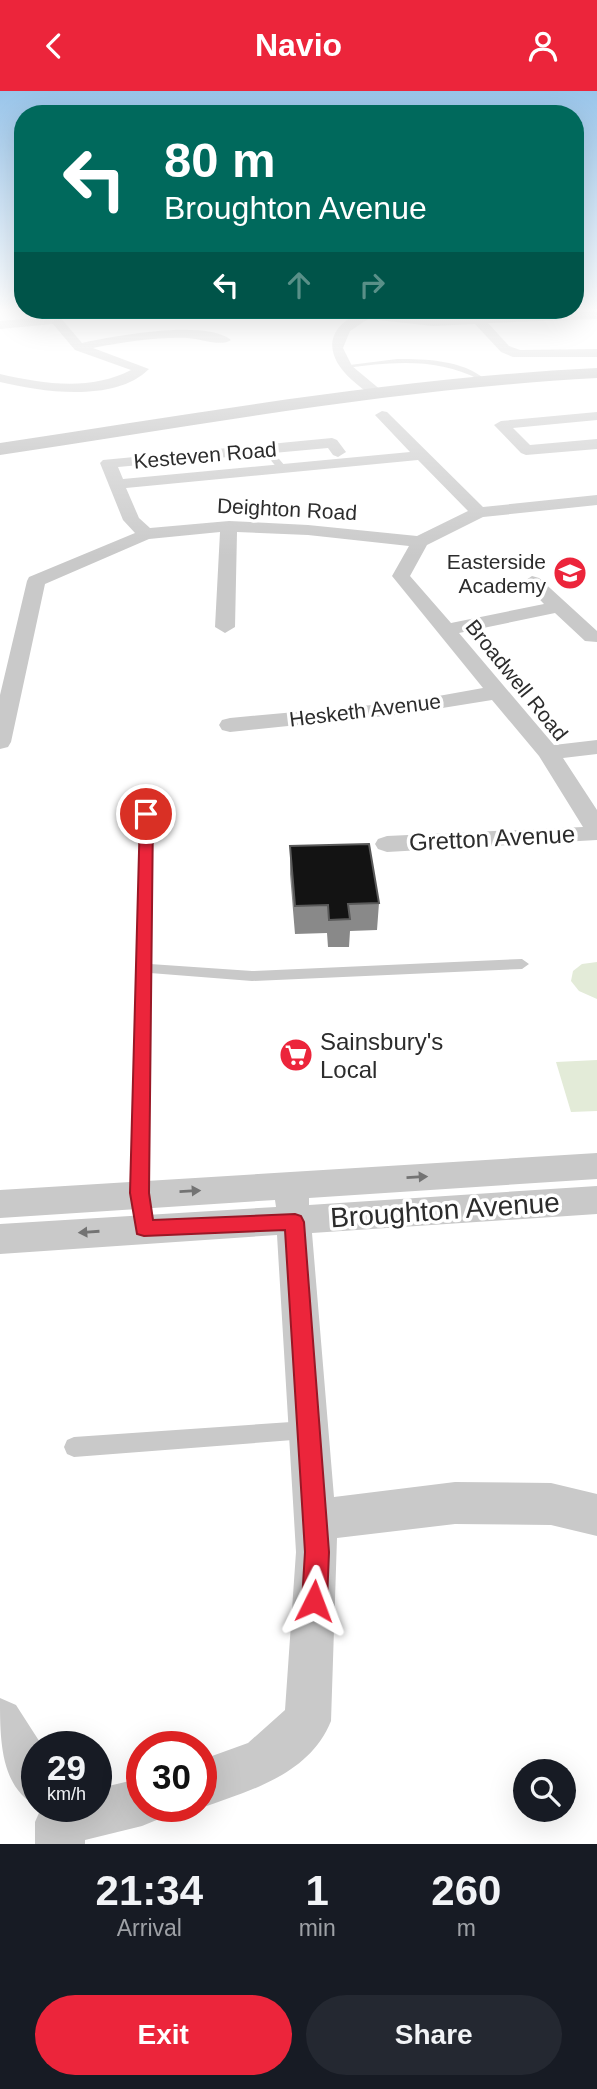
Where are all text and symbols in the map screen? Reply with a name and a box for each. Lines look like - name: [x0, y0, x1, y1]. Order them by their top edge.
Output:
- icon: back: [35, 27, 73, 65]
- text: Navio: [255, 27, 342, 63]
- icon: person: [524, 27, 562, 65]
- icon: left: [49, 133, 140, 224]
- text: 80 m: [164, 133, 276, 187]
- text: Broughton Avenue: [164, 190, 427, 226]
- icon: left: [207, 266, 245, 304]
- icon: ahead: [280, 266, 318, 304]
- icon: right: [353, 266, 391, 304]
- street label: Kesteven Road: [132, 437, 278, 473]
- street label: Deighton Road: [216, 494, 358, 524]
- place label: Easterside Academy: [447, 550, 546, 597]
- school or university icon: Easterside Academy: [551, 554, 589, 592]
- street label: Broadwell Road: [461, 615, 573, 745]
- street label: Hesketh Avenue: [288, 689, 442, 731]
- pin: [116, 784, 176, 844]
- icon: arrive: [127, 795, 165, 833]
- street label: Gretton Avenue: [408, 820, 576, 856]
- place label: Sainsbury's Local: [320, 1028, 443, 1083]
- supermarket icon: Sainsbury's Local: [277, 1036, 315, 1074]
- one-way arrow: [407, 1171, 429, 1182]
- one-way arrow: [180, 1185, 202, 1196]
- street label: Broughton Avenue: [329, 1187, 561, 1233]
- one-way arrow: [78, 1227, 100, 1238]
- position arrow: [277, 1564, 351, 1638]
- speed limit sign: 30: [126, 1731, 217, 1822]
- text: 29: [47, 1748, 86, 1787]
- map controls: [513, 1759, 576, 1822]
- button: search: [513, 1759, 576, 1822]
- text: km/h: [47, 1784, 86, 1804]
- text: 21:34: [96, 1867, 203, 1914]
- text: 1: [305, 1867, 329, 1914]
- text: 260: [431, 1867, 501, 1914]
- text: Arrival: [117, 1915, 182, 1941]
- text: min: [299, 1915, 336, 1941]
- text: m: [457, 1915, 476, 1941]
- button: Exit: [35, 1995, 292, 2075]
- button: Share: [306, 1995, 562, 2075]

